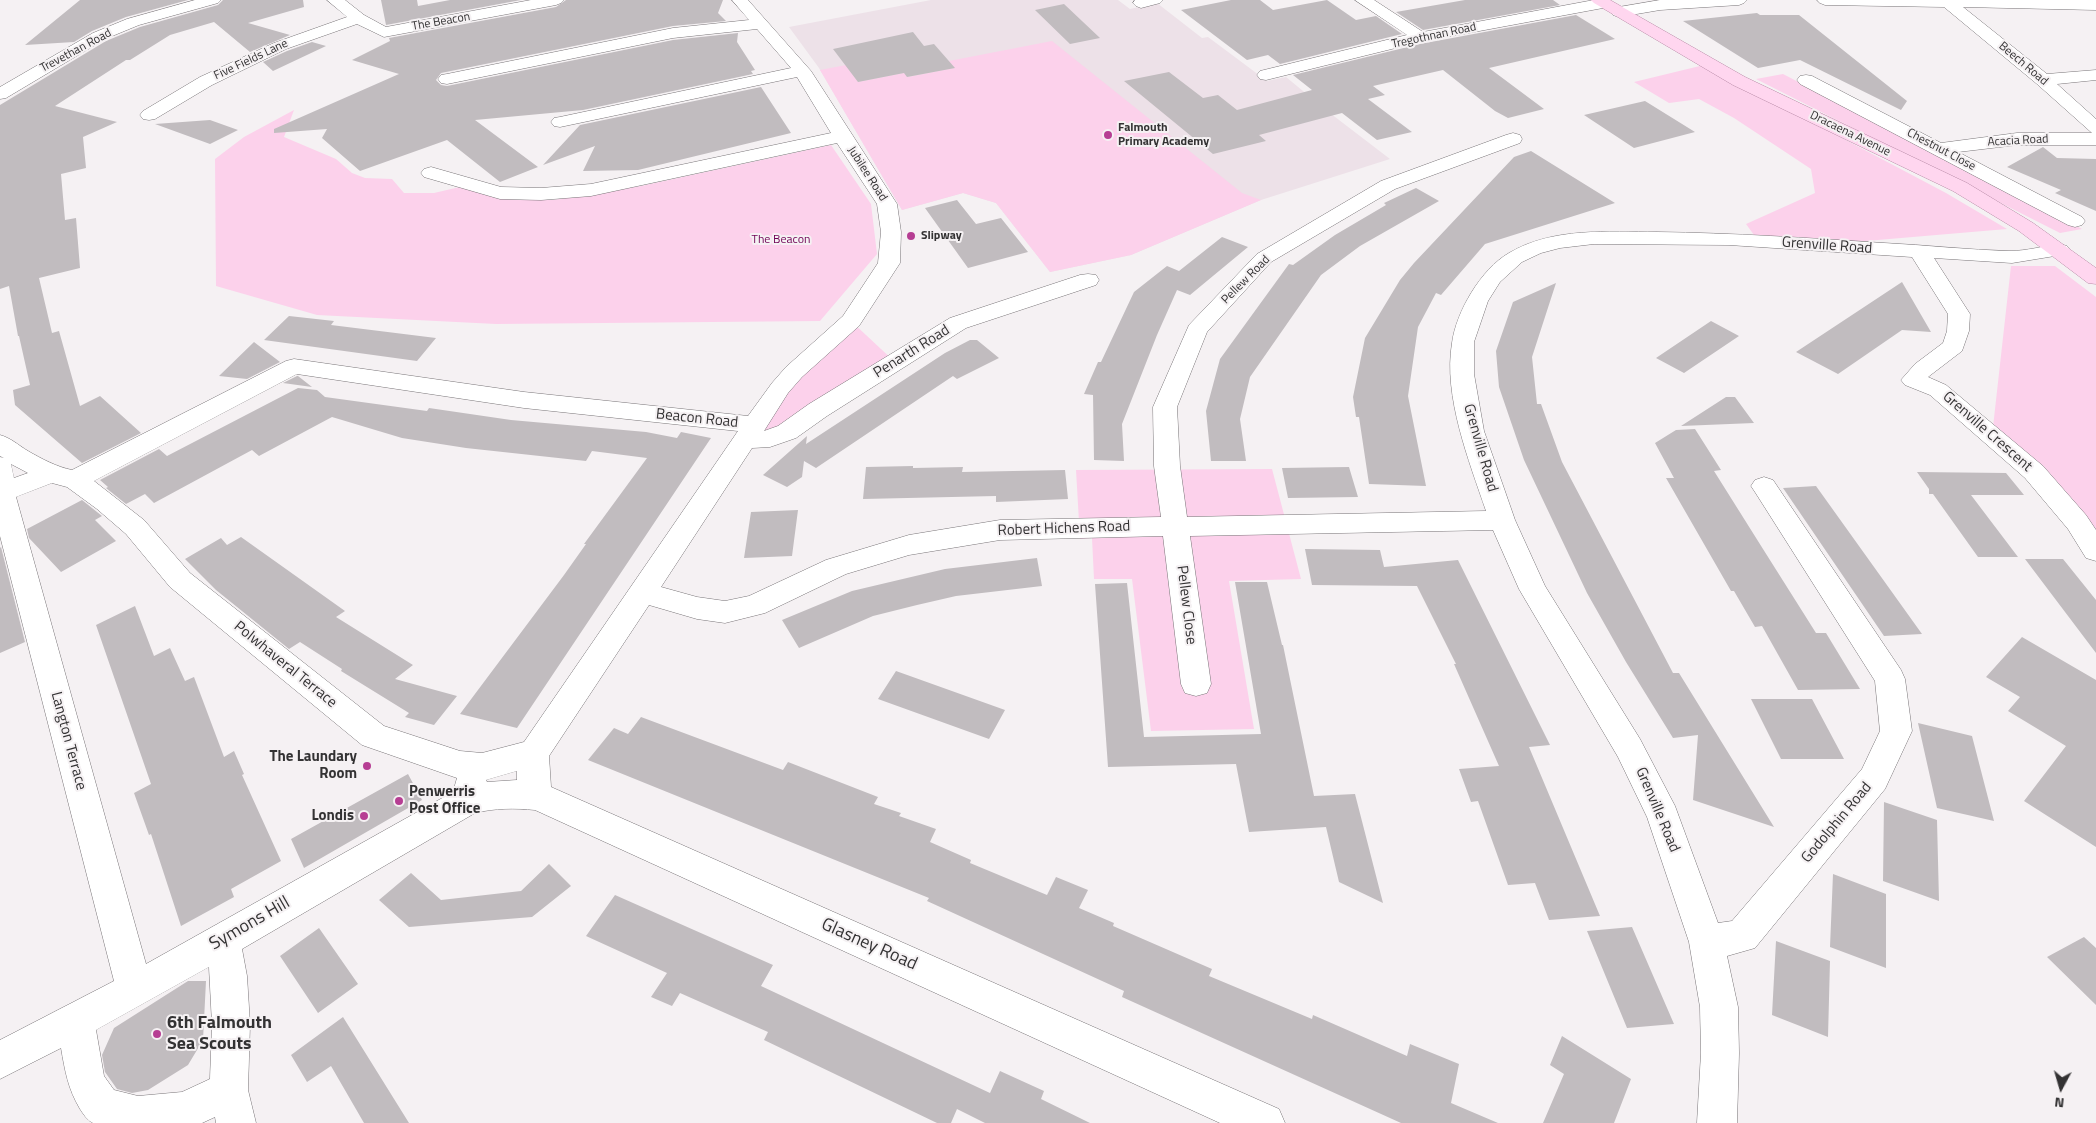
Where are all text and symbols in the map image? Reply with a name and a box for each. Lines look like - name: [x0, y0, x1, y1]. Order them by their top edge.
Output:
- street label: The Beacon: [411, 10, 471, 34]
- street label: Tregothnan Road: [1390, 20, 1478, 52]
- street label: Trevethan Road: [38, 26, 114, 76]
- street label: Five Fields Lane: [212, 37, 290, 83]
- street label: Beech Road: [1995, 39, 2051, 89]
- street label: Dracaena Avenue: [1807, 108, 1893, 160]
- place label: Falmouth Primary Academy: [1118, 121, 1209, 149]
- street label: Chestnut Close: [1904, 126, 1978, 174]
- marker: Falmouth Primary Academy: [1102, 129, 1114, 141]
- street label: Acacia Road: [1987, 132, 2049, 150]
- street label: Jubilee Road: [844, 144, 890, 204]
- place label: Slipway: [921, 229, 962, 243]
- marker: Slipway: [905, 230, 917, 242]
- park label: The Beacon: [752, 233, 810, 247]
- street label: Grenville Road: [1781, 234, 1873, 258]
- street label: Pellew Road: [1219, 253, 1273, 307]
- street label: Penarth Road: [871, 322, 953, 382]
- street label: Grenville Crescent: [1938, 388, 2036, 476]
- street label: Grenville Road: [1459, 402, 1501, 494]
- street label: Beacon Road: [655, 406, 739, 432]
- street label: Robert Hichens Road: [997, 518, 1131, 540]
- street label: Pellew Close: [1172, 564, 1200, 646]
- street label: Polwhaveral Terrace: [230, 618, 340, 712]
- street label: Langton Terrace: [46, 690, 90, 792]
- place label: The Laundary Room: [270, 748, 357, 783]
- marker: The Laundary Room: [361, 760, 373, 772]
- street label: Grenville Road: [1631, 765, 1683, 855]
- street label: Godolphin Road: [1798, 779, 1876, 867]
- place label: Penwerris Post Office: [409, 783, 480, 818]
- marker: Penwerris Post Office: [393, 795, 405, 807]
- place label: Londis: [311, 807, 354, 825]
- marker: Londis: [358, 810, 370, 822]
- street label: Symons Hill: [206, 892, 294, 956]
- street label: Glasney Road: [818, 914, 920, 976]
- place label: 6th Falmouth Sea Scouts: [167, 1013, 272, 1056]
- marker: 6th Falmouth Sea Scouts: [151, 1028, 163, 1040]
- north arrow: [2036, 1063, 2086, 1113]
- text: N: [2053, 1092, 2065, 1114]

